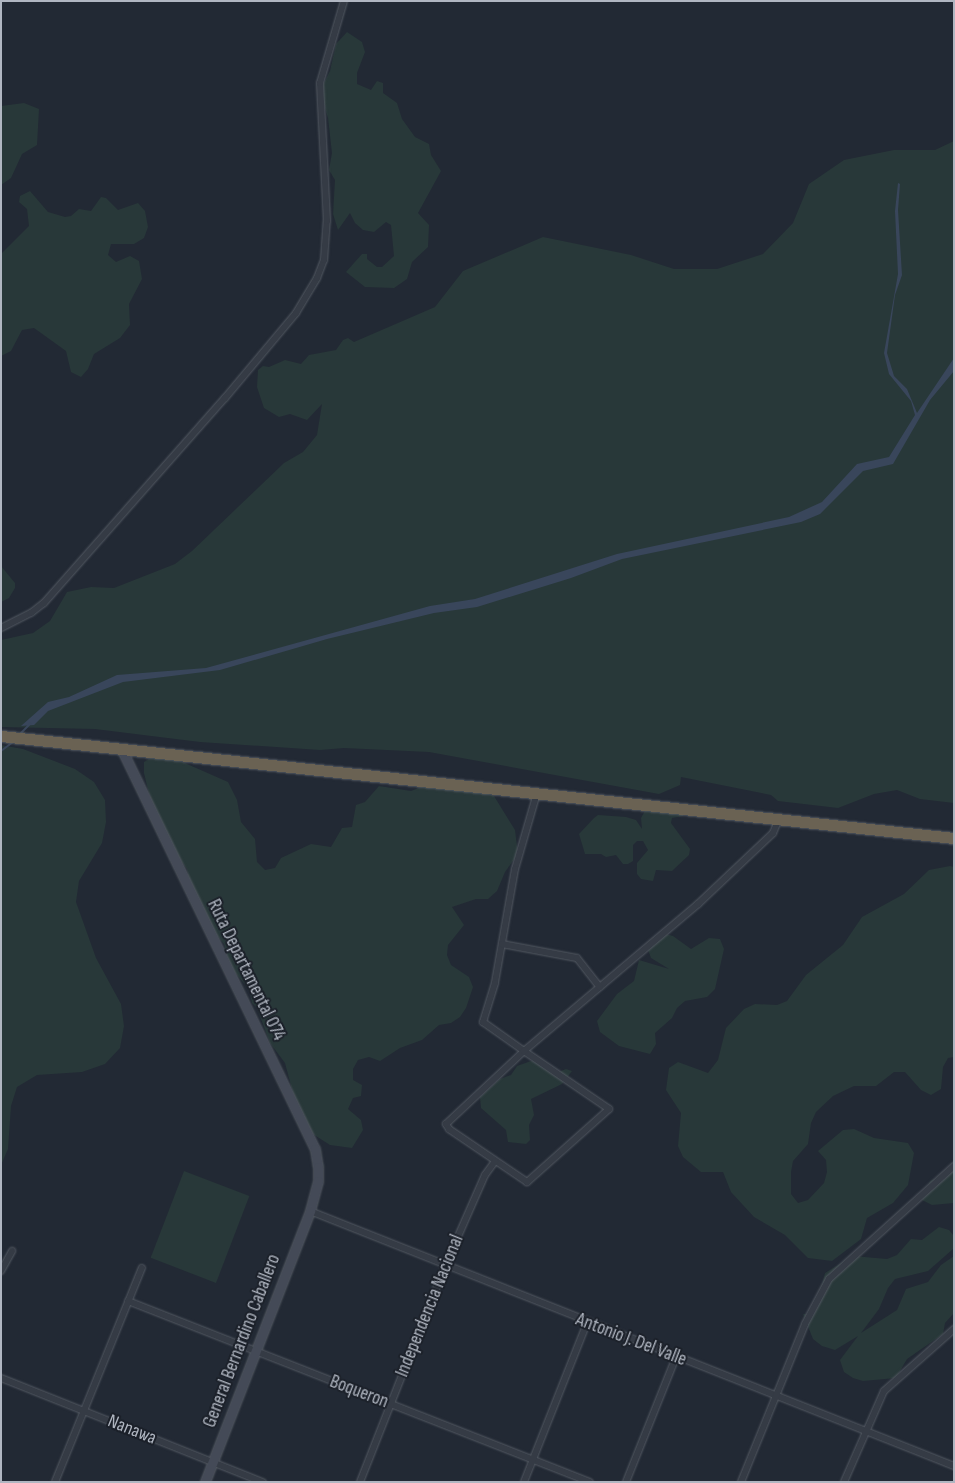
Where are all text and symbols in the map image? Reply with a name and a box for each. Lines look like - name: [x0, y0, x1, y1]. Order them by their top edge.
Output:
- street label: Ruta Departamental 074: [202, 896, 290, 1044]
- street label: Independencia Nacional: [391, 1232, 469, 1380]
- street label: General Bernardino Caballero: [198, 1251, 286, 1431]
- street label: Antonio J. Del Valle: [572, 1308, 690, 1372]
- street label: Boqueron: [326, 1370, 392, 1414]
- street label: Nanawa: [105, 1410, 159, 1450]

